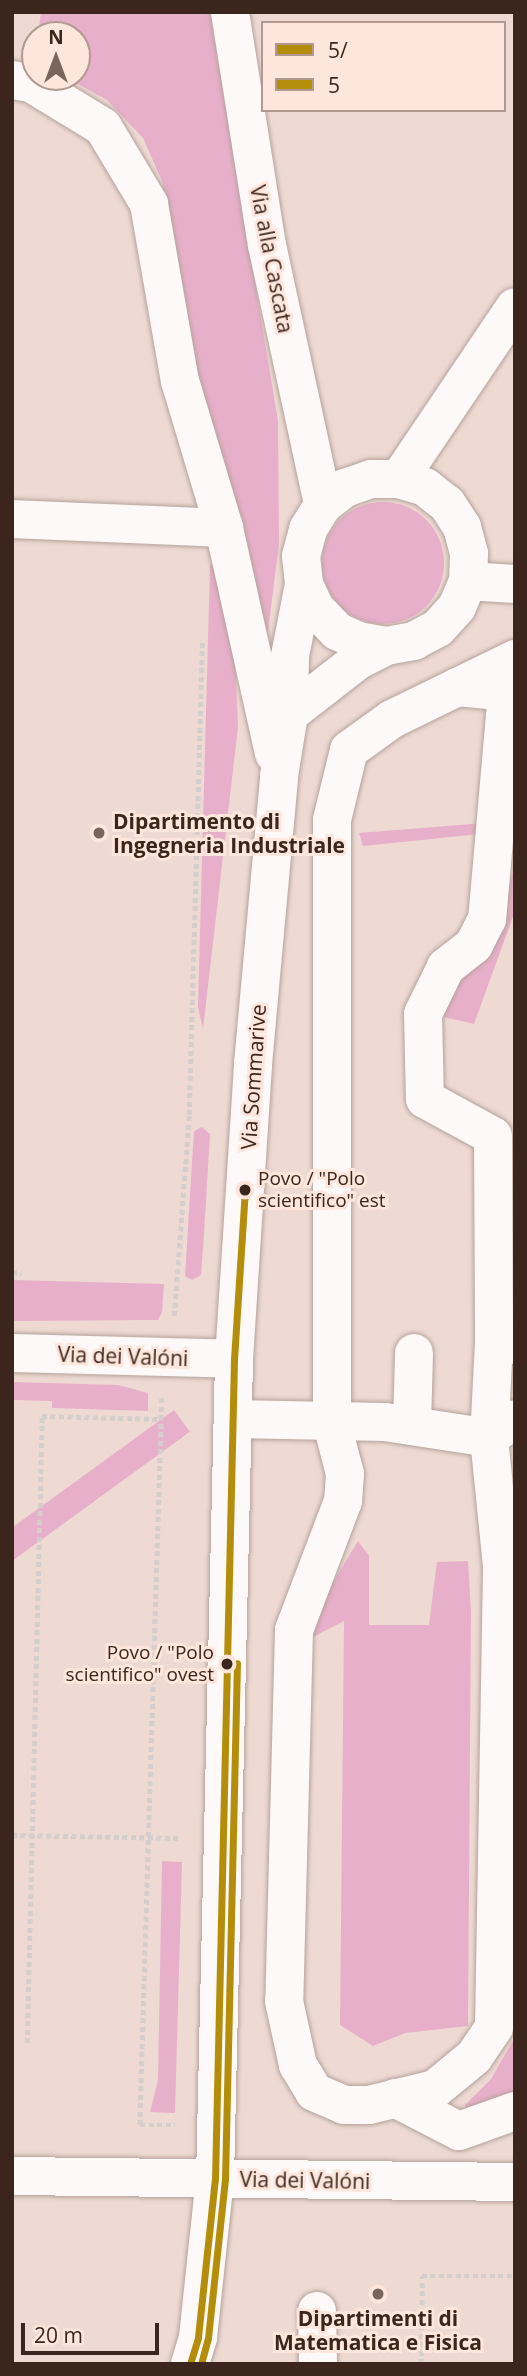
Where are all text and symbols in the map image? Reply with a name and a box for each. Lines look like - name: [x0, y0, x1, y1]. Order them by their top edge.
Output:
- north arrow: [21, 21, 91, 91]
- legend: [261, 21, 506, 112]
- text: N: [48, 24, 64, 50]
- text: 5/: [328, 36, 348, 64]
- text: 5: [328, 71, 340, 99]
- street label: Via alla Cascata: [245, 183, 299, 335]
- place label: Dipartimento di Ingegneria Industriale: [113, 808, 345, 858]
- marker: Dipartimento di Ingegneria Industriale: [91, 825, 107, 841]
- street label: Via Sommarive: [235, 1003, 271, 1151]
- place label: Povo / "Polo scientifico" est: [258, 1168, 386, 1212]
- marker: Povo / "Polo scientifico" est: [238, 1183, 252, 1197]
- street label: Via dei Valóni: [57, 1341, 189, 1371]
- place label: Povo / "Polo scientifico" ovest: [66, 1642, 214, 1686]
- marker: Povo / "Polo scientifico" ovest: [220, 1657, 234, 1671]
- street label: Via dei Valóni: [239, 2166, 371, 2194]
- marker: Dipartimenti di Matematica e Fisica: [370, 2286, 386, 2302]
- place label: Dipartimenti di Matematica e Fisica: [274, 2305, 482, 2355]
- scale bar: [24, 2310, 163, 2354]
- text: 20 m: [34, 2321, 83, 2349]

